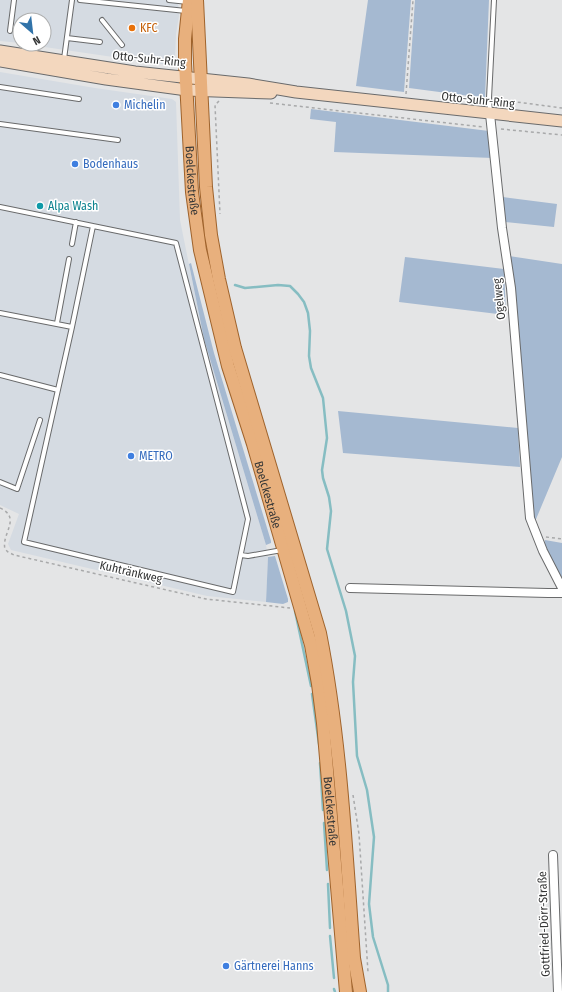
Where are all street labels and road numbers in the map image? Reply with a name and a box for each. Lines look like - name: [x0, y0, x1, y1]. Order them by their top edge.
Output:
- street label: Otto-Suhr-Ring: [112, 48, 187, 70]
- street label: Otto-Suhr-Ring: [441, 89, 516, 111]
- street label: Boelckestraße: [183, 145, 202, 216]
- street label: Ogelweg: [490, 277, 508, 320]
- street label: Boelckestraße: [251, 459, 284, 530]
- street label: Kuhtränkweg: [98, 558, 164, 586]
- street label: Boelckestraße: [321, 776, 341, 847]
- street label: Gottfried-Dörr-Straße: [535, 871, 553, 977]

